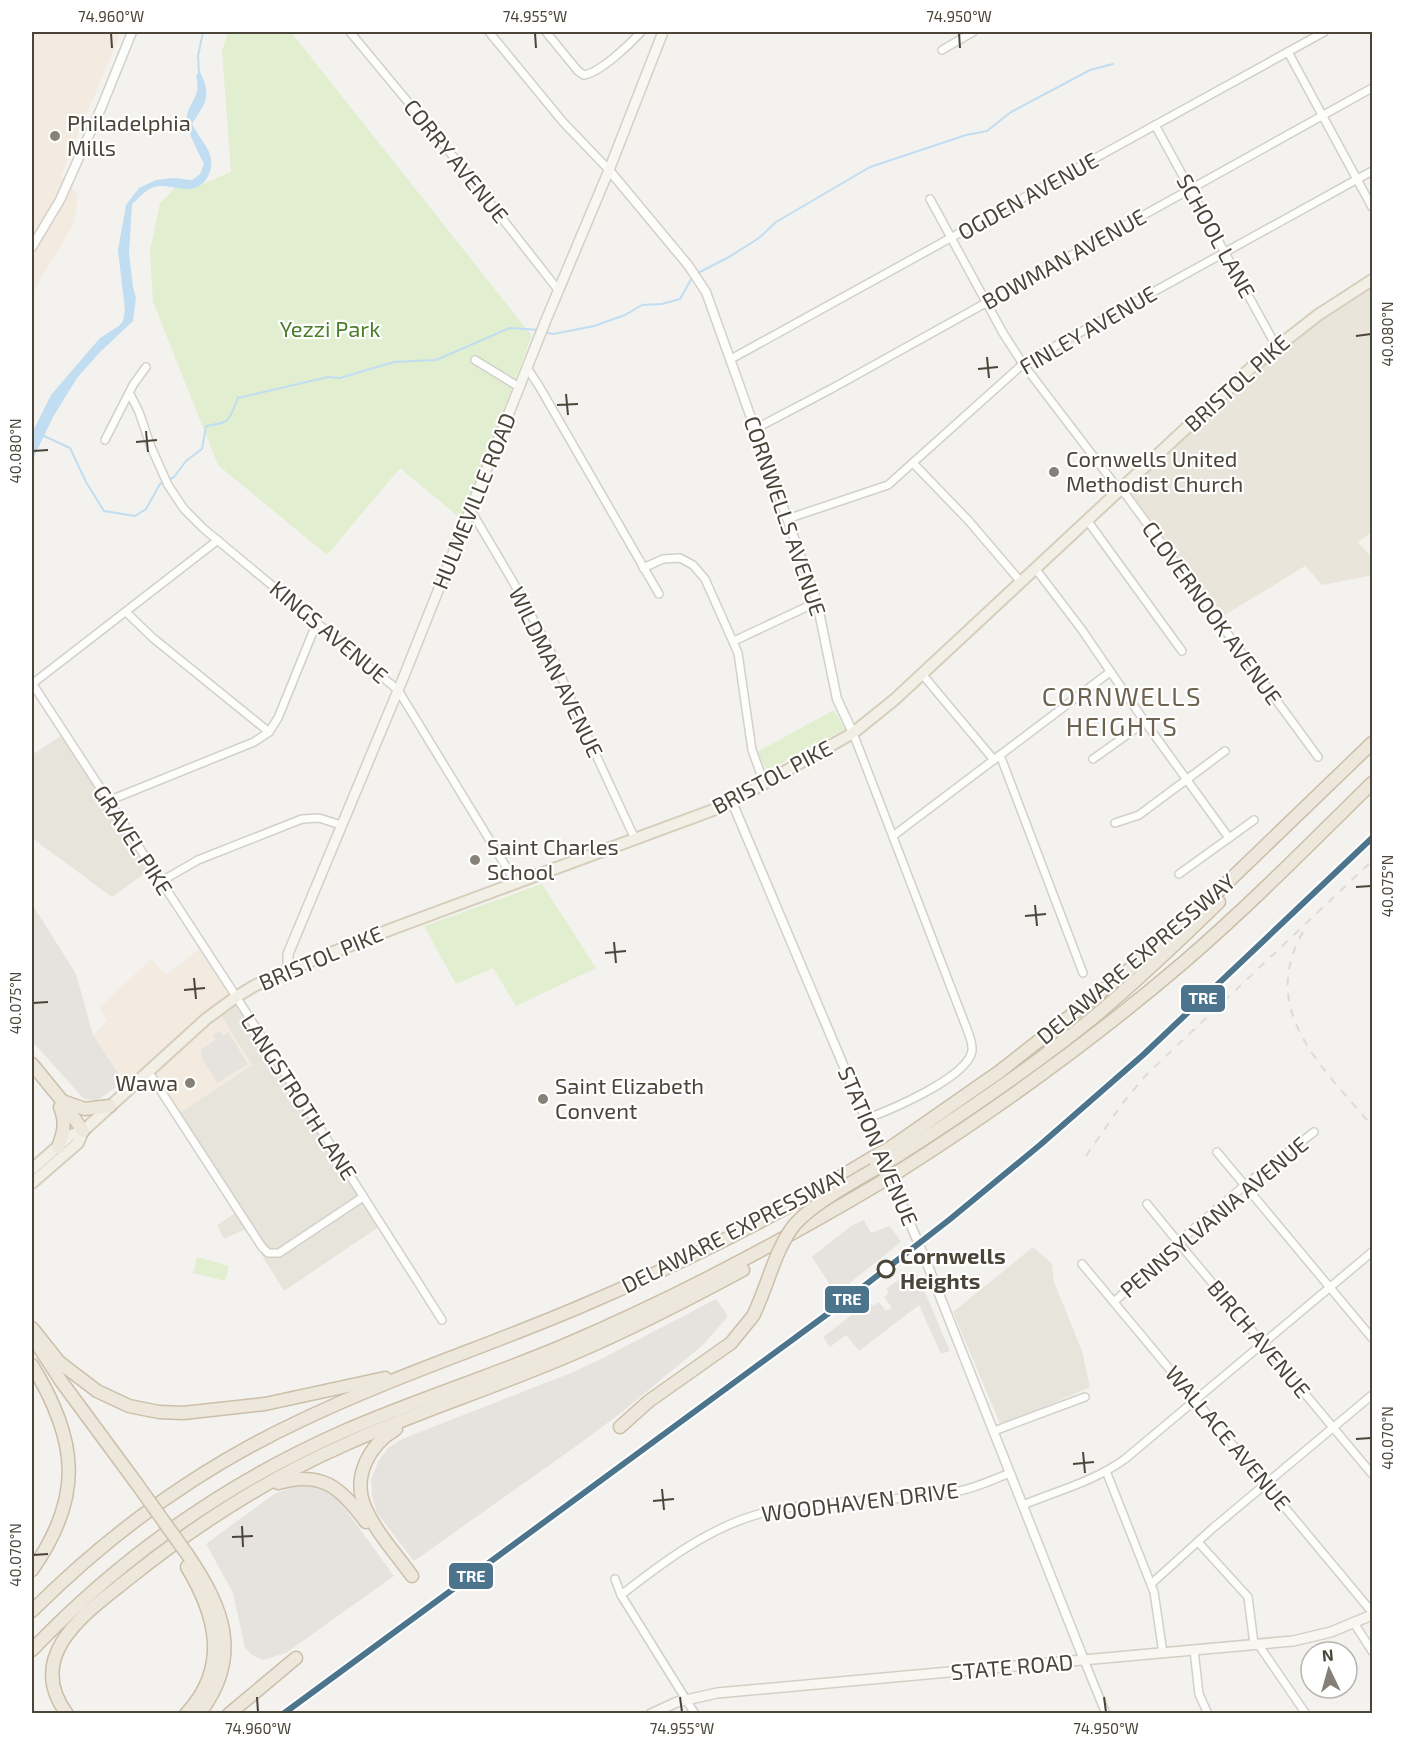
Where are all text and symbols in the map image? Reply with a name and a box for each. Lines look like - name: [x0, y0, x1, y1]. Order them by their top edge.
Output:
- text: 74.960°W: [78, 7, 144, 25]
- text: 74.955°W: [503, 7, 567, 25]
- text: 74.950°W: [926, 7, 992, 25]
- street label: CORRY AVENUE: [399, 93, 515, 227]
- place label: Philadelphia Mills: [67, 109, 191, 160]
- marker: Philadelphia Mills: [48, 129, 62, 143]
- street label: OGDEN AVENUE: [953, 146, 1102, 244]
- street label: SCHOOL LANE: [1172, 169, 1262, 302]
- street label: BOWMAN AVENUE: [977, 202, 1150, 314]
- street label: FINLEY AVENUE: [1014, 279, 1161, 379]
- text: 40.080°N: [1378, 302, 1396, 366]
- park label: Yezzi Park: [280, 315, 380, 341]
- street label: BRISTOL PIKE: [1179, 328, 1294, 436]
- street label: HULMEVILLE ROAD: [426, 409, 520, 593]
- street label: CORNWELLS AVENUE: [740, 412, 832, 619]
- text: 40.080°N: [6, 419, 24, 483]
- place label: Cornwells United Methodist Church: [1066, 445, 1243, 496]
- marker: Cornwells United Methodist Church: [1047, 465, 1061, 479]
- street label: CLOVERNOOK AVENUE: [1137, 516, 1288, 709]
- street label: KINGS AVENUE: [265, 574, 394, 688]
- street label: WILDMAN AVENUE: [504, 582, 609, 761]
- district label: CORNWELLS HEIGHTS: [1042, 680, 1202, 741]
- street label: BRISTOL PIKE: [707, 734, 836, 819]
- street label: GRAVEL PIKE: [89, 780, 179, 899]
- place label: Saint Charles School: [487, 833, 619, 884]
- marker: Saint Charles School: [468, 853, 482, 867]
- text: 40.075°N: [1378, 855, 1396, 917]
- street label: DELAWARE EXPRESSWAY: [1031, 867, 1240, 1049]
- street label: BRISTOL PIKE: [255, 919, 387, 995]
- text: 40.075°N: [6, 972, 24, 1034]
- line badge: TRE: [1180, 984, 1226, 1013]
- text: TRE: [1188, 988, 1218, 1007]
- street label: LANGSTROTH LANE: [236, 1009, 363, 1184]
- street label: STATION AVENUE: [834, 1062, 924, 1229]
- place label: Wawa: [115, 1069, 178, 1095]
- place label: Saint Elizabeth Convent: [555, 1072, 704, 1123]
- marker: Wawa: [183, 1076, 197, 1090]
- marker: Saint Elizabeth Convent: [536, 1092, 550, 1106]
- street label: PENNSYLVANIA AVENUE: [1114, 1130, 1312, 1302]
- street label: DELAWARE EXPRESSWAY: [617, 1160, 853, 1298]
- place label: Cornwells Heights: [900, 1242, 1006, 1293]
- marker: Cornwells Heights: [877, 1260, 895, 1278]
- street label: BIRCH AVENUE: [1203, 1274, 1317, 1403]
- line badge: TRE: [824, 1285, 870, 1314]
- text: TRE: [832, 1289, 862, 1308]
- street label: WALLACE AVENUE: [1161, 1360, 1297, 1515]
- text: 40.070°N: [1378, 1406, 1396, 1470]
- street label: WOODHAVEN DRIVE: [760, 1476, 960, 1526]
- text: 40.070°N: [6, 1523, 24, 1587]
- line badge: TRE: [448, 1562, 494, 1590]
- text: TRE: [456, 1566, 486, 1585]
- north arrow: [1299, 1640, 1359, 1700]
- text: N: [1321, 1645, 1334, 1665]
- street label: STATE ROAD: [950, 1648, 1074, 1684]
- text: 74.960°W: [225, 1719, 291, 1737]
- text: 74.955°W: [650, 1719, 714, 1737]
- text: 74.950°W: [1073, 1719, 1139, 1737]

